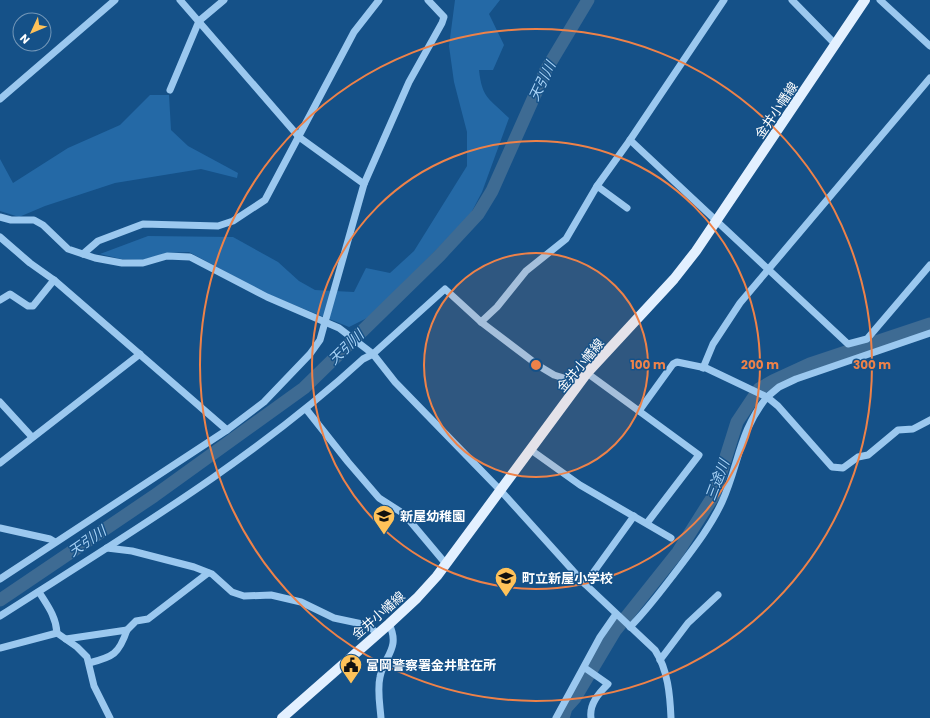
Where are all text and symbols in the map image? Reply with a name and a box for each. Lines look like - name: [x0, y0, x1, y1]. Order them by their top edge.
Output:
- north arrow: [12, 12, 52, 52]
- text: N: [16, 30, 33, 47]
- water label: 天引川: [524, 56, 561, 104]
- street label: 金井小幡線: [750, 78, 802, 143]
- water label: 天引川: [324, 324, 369, 369]
- street label: 金井小幡線: [552, 334, 609, 396]
- text: 100 m: [630, 356, 666, 373]
- text: 200 m: [741, 356, 779, 373]
- text: 300 m: [853, 356, 891, 373]
- centre of rings: [529, 358, 543, 372]
- water label: 三途川: [700, 455, 735, 503]
- school or university icon: 新屋幼稚園: [371, 503, 397, 536]
- place label: 新屋幼稚園: [400, 507, 465, 526]
- water label: 天引川: [64, 520, 112, 561]
- school or university icon: 町立新屋小学校: [493, 565, 519, 598]
- place label: 町立新屋小学校: [522, 569, 613, 588]
- street label: 金井小幡線: [348, 587, 409, 644]
- public building icon: 富岡警察署金井駐在所: [338, 652, 364, 685]
- place label: 富岡警察署金井駐在所: [366, 656, 496, 675]

